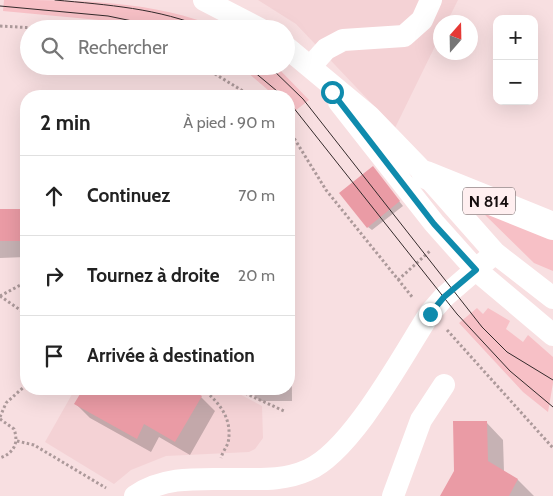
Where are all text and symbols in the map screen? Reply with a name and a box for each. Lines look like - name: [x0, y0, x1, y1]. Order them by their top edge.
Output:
- north arrow: [433, 15, 478, 60]
- map controls: [493, 15, 538, 105]
- button: +: [493, 15, 538, 60]
- search box: [20, 20, 295, 75]
- icon: search: [38, 34, 66, 62]
- text: Rechercher: [78, 36, 168, 59]
- button: −: [493, 60, 538, 105]
- route start: [321, 81, 344, 104]
- text: 2 min: [40, 110, 91, 135]
- text: À pied · 90 m: [183, 113, 275, 132]
- icon: ahead: [40, 182, 68, 210]
- text: Continuez: [87, 184, 170, 207]
- text: 70 m: [238, 186, 275, 205]
- road number: N 814: [463, 188, 515, 215]
- icon: right: [40, 262, 68, 290]
- text: Tournez à droite: [87, 264, 220, 287]
- text: 20 m: [238, 266, 275, 285]
- route end: [419, 303, 442, 326]
- icon: arrive: [40, 342, 68, 370]
- text: Arrivée à destination: [87, 344, 255, 367]

